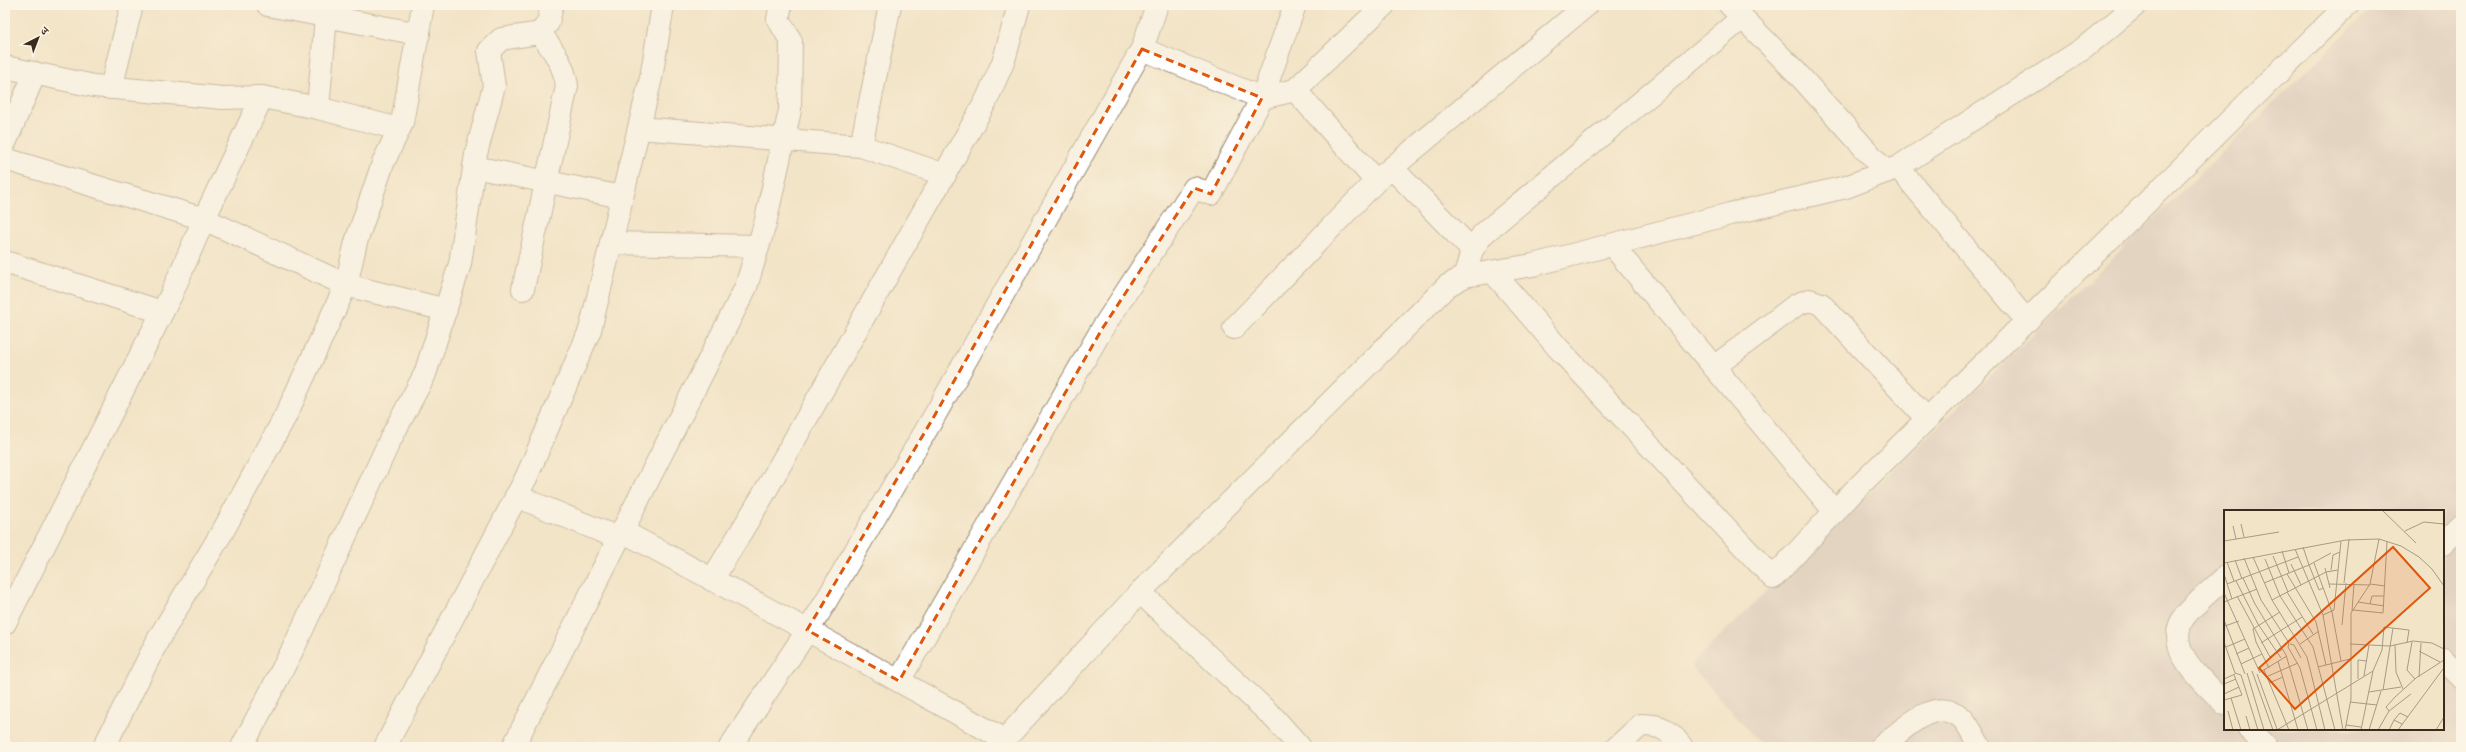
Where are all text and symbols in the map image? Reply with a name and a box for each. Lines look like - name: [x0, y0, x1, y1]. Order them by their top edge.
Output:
- north arrow: [18, 18, 58, 58]
- text: उ: [36, 23, 52, 40]
- inset map: [2224, 510, 2444, 730]

